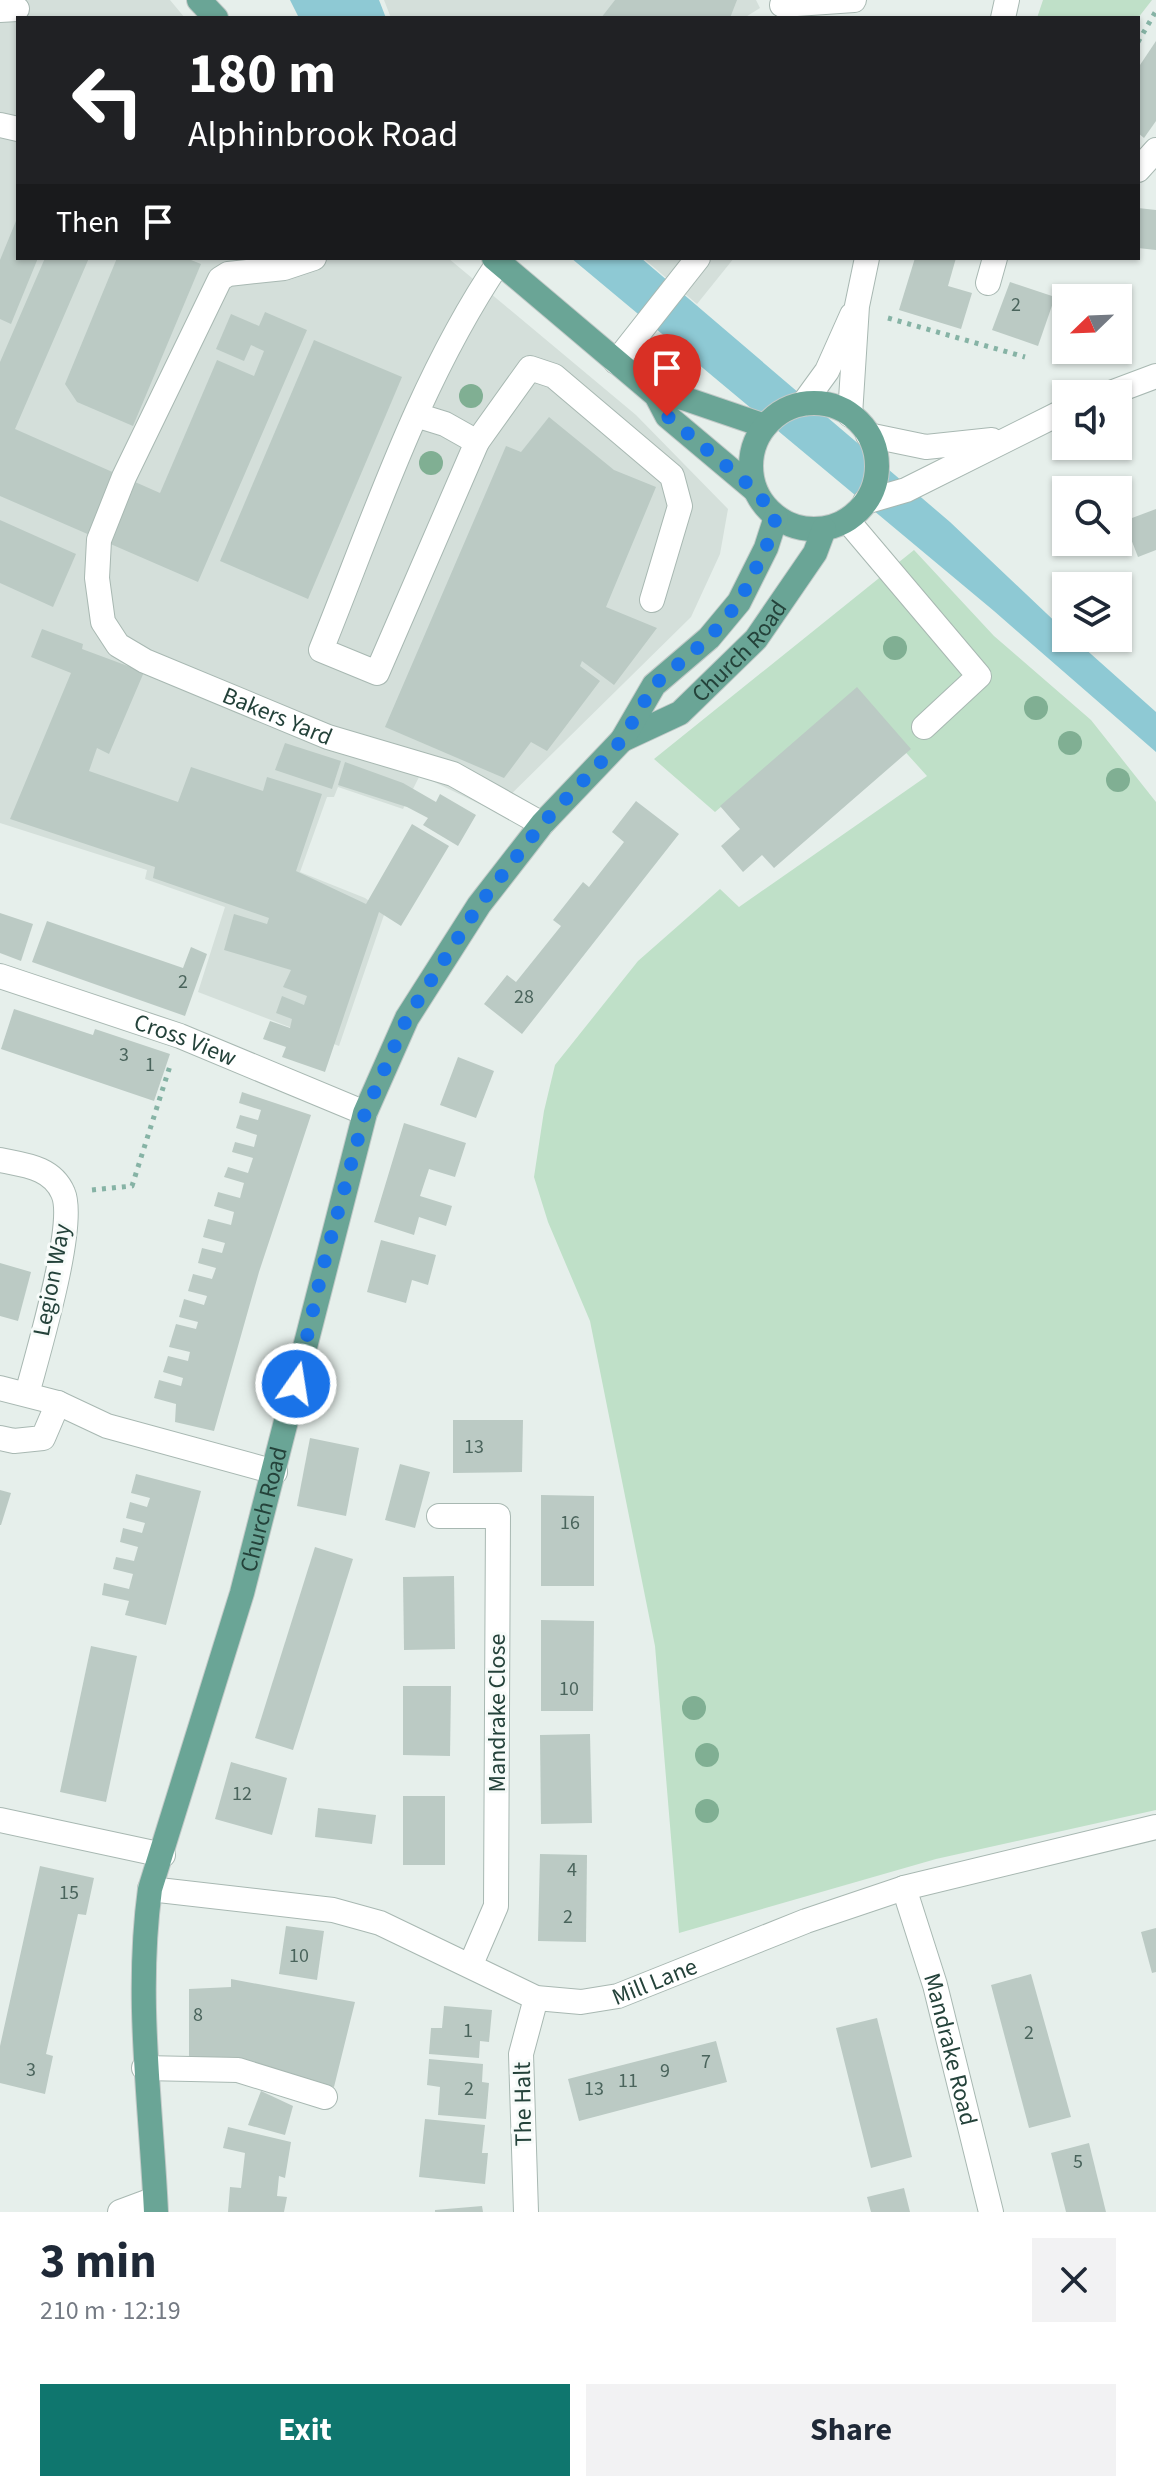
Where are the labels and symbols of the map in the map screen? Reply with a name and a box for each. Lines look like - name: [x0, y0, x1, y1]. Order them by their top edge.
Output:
- north arrow: [1052, 284, 1132, 364]
- house number: 2: [1011, 291, 1021, 319]
- pin: [633, 334, 701, 416]
- street label: Church Road: [683, 593, 795, 710]
- street label: Bakers Yard: [217, 678, 338, 754]
- house number: 2: [178, 968, 188, 996]
- house number: 28: [514, 983, 534, 1011]
- street label: Cross View: [130, 1004, 242, 1075]
- house number: 3: [119, 1041, 129, 1069]
- house number: 1: [145, 1051, 155, 1079]
- street label: Legion Way: [24, 1221, 80, 1339]
- position arrow: [254, 1342, 338, 1426]
- house number: 13: [464, 1433, 484, 1461]
- street label: Church Road: [231, 1443, 296, 1576]
- house number: 16: [560, 1509, 580, 1537]
- street label: Mandrake Close: [480, 1634, 515, 1792]
- house number: 10: [559, 1675, 579, 1703]
- house number: 12: [232, 1780, 252, 1808]
- house number: 4: [567, 1856, 577, 1884]
- house number: 15: [59, 1879, 79, 1907]
- house number: 2: [563, 1903, 573, 1931]
- house number: 10: [289, 1942, 309, 1970]
- street label: Mill Lane: [607, 1949, 702, 2014]
- street label: Mandrake Road: [915, 1969, 986, 2129]
- house number: 8: [193, 2001, 203, 2029]
- house number: 1: [463, 2017, 473, 2045]
- house number: 2: [1024, 2019, 1034, 2047]
- house number: 7: [701, 2048, 711, 2076]
- house number: 3: [26, 2056, 36, 2084]
- house number: 9: [660, 2057, 670, 2085]
- street label: The Halt: [505, 2061, 541, 2147]
- house number: 11: [618, 2067, 638, 2095]
- house number: 2: [464, 2075, 474, 2103]
- house number: 13: [584, 2075, 604, 2103]
- house number: 5: [1073, 2148, 1083, 2176]

